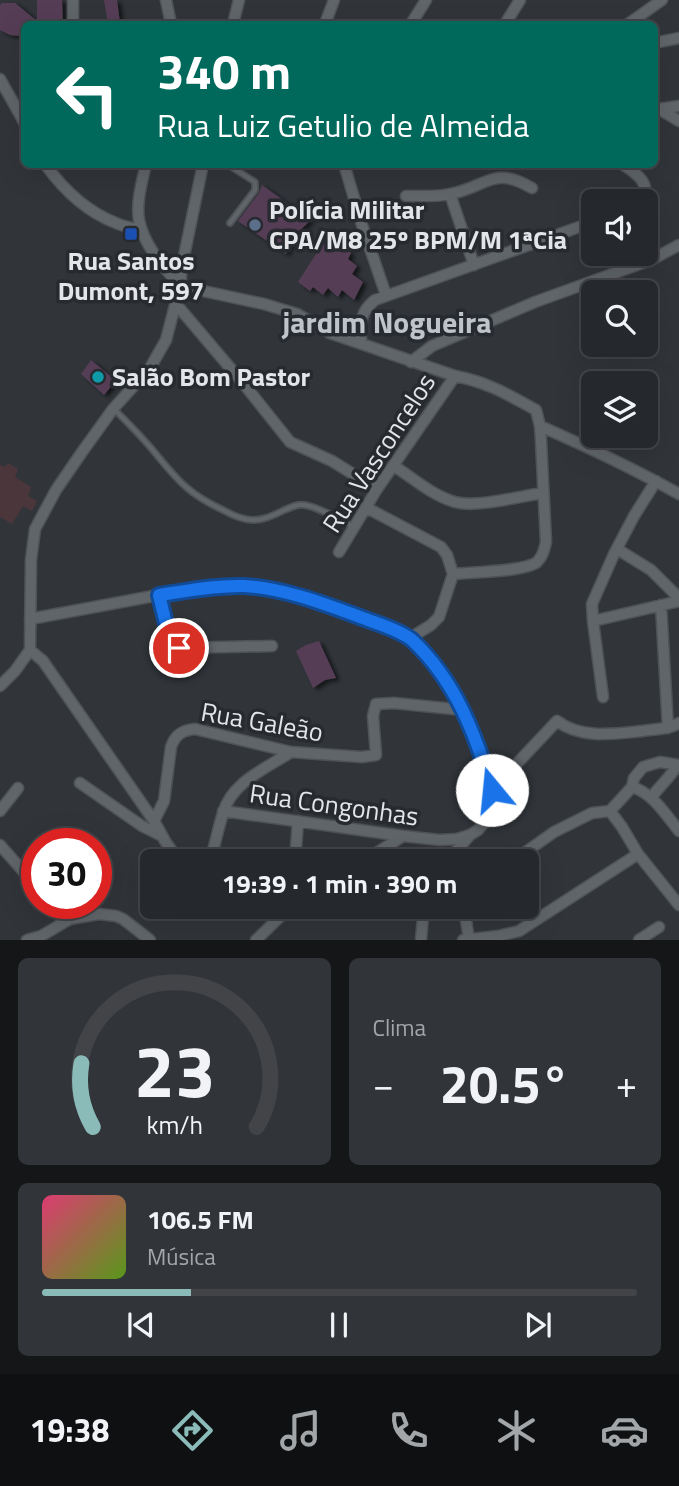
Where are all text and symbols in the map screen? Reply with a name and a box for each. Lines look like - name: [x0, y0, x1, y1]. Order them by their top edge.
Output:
- text: 340 m: [157, 33, 291, 108]
- icon: left: [42, 49, 133, 140]
- text: Rua Luiz Getulio de Almeida: [157, 101, 529, 149]
- map controls: [581, 189, 658, 448]
- button: sound: [581, 189, 658, 266]
- place label: Polícia Militar CPA/M8 25º BPM/M 1ªCia: [269, 190, 567, 259]
- marker: Polícia Militar CPA/M8 25º BPM/M 1ªCia: [247, 217, 263, 233]
- marker: Rua Santos Dumont, 597: [123, 226, 139, 242]
- place label: Rua Santos Dumont, 597: [58, 241, 204, 310]
- button: search: [581, 280, 658, 357]
- district label: jardim Nogueira: [281, 299, 491, 345]
- place label: Salão Bom Pastor: [112, 357, 311, 396]
- street label: Rua Vasconcelos: [312, 365, 445, 540]
- marker: Salão Bom Pastor: [90, 369, 106, 385]
- button: layers: [581, 371, 658, 448]
- pin: [149, 618, 209, 678]
- icon: arrive: [160, 629, 198, 667]
- street label: Rua Galeão: [198, 692, 326, 751]
- position arrow: [455, 753, 529, 827]
- street label: Rua Congonhas: [247, 773, 421, 836]
- speed limit sign: 30: [21, 828, 112, 919]
- text: 19:39 · 1 min · 390 m: [222, 864, 457, 903]
- text: Clima: [373, 1010, 426, 1045]
- text: 23: [133, 1016, 215, 1126]
- text: 20.5°: [440, 1044, 570, 1123]
- text: −: [373, 1055, 394, 1113]
- text: +: [616, 1055, 637, 1113]
- text: km/h: [146, 1106, 203, 1144]
- text: 106.5 FM: [147, 1200, 254, 1239]
- text: Música: [147, 1239, 216, 1274]
- icon: previous: [122, 1306, 160, 1344]
- icon: pause: [320, 1306, 358, 1344]
- icon: next: [519, 1306, 557, 1344]
- text: 19:38: [30, 1406, 109, 1454]
- icon: directions: [168, 1406, 217, 1455]
- icon: music: [276, 1406, 325, 1455]
- icon: phone: [384, 1406, 433, 1455]
- icon: climate: [492, 1406, 541, 1455]
- icon: car: [600, 1406, 649, 1455]

